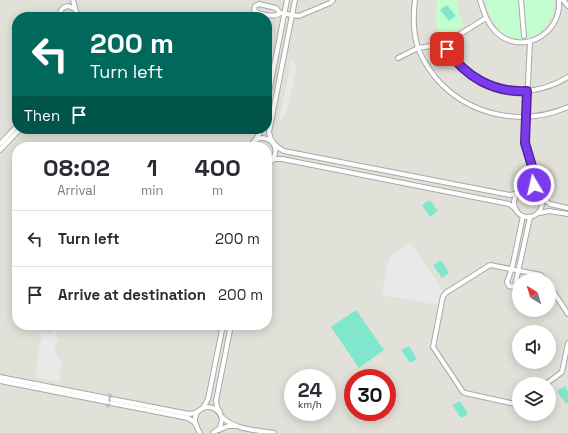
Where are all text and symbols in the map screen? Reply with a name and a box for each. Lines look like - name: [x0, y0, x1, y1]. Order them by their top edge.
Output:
- text: 200 m: [90, 25, 174, 61]
- icon: left: [24, 28, 76, 80]
- pin: [430, 32, 464, 66]
- icon: arrive: [436, 38, 458, 60]
- text: Turn left: [90, 60, 163, 83]
- icon: arrive: [68, 104, 90, 126]
- text: Then: [24, 106, 60, 125]
- text: 08:02: [43, 152, 110, 183]
- text: 1: [147, 152, 158, 183]
- text: 400: [195, 152, 241, 183]
- position arrow: [513, 164, 555, 206]
- text: Arrival: [57, 182, 96, 199]
- text: min: [141, 182, 163, 199]
- text: m: [212, 182, 223, 199]
- icon: left: [24, 228, 46, 250]
- text: Turn left: [58, 229, 120, 248]
- text: 200 m: [215, 229, 260, 248]
- north arrow: [512, 273, 556, 317]
- map controls: [512, 273, 556, 421]
- icon: arrive: [24, 284, 46, 306]
- text: Arrive at destination: [58, 285, 206, 304]
- text: 200 m: [218, 285, 263, 304]
- button: sound: [512, 325, 556, 369]
- speed limit sign: 30: [344, 369, 396, 421]
- text: 24: [298, 377, 322, 403]
- button: layers: [512, 377, 556, 421]
- text: km/h: [298, 398, 322, 411]

